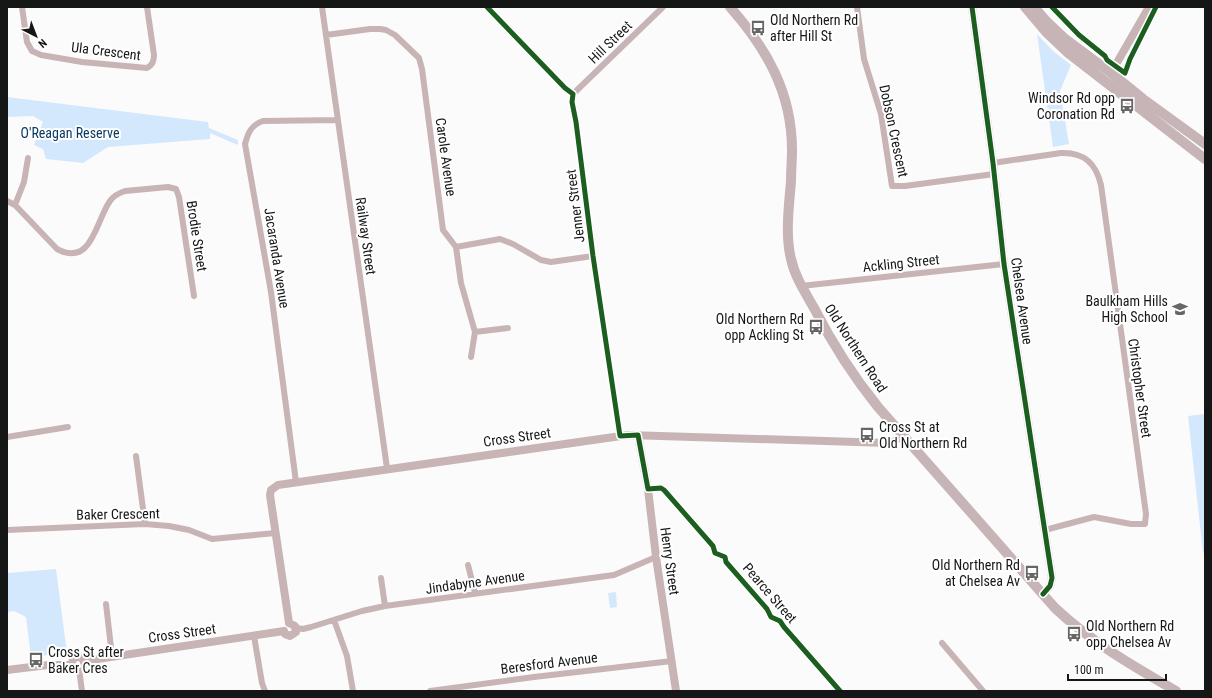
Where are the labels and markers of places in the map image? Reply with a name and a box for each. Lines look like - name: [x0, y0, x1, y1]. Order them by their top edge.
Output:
- place label: Old Northern Rd after Hill St: [770, 12, 858, 44]
- bus stop icon: Old Northern Rd after Hill St: [749, 19, 767, 37]
- place label: Windsor Rd opp Coronation Rd: [1028, 90, 1115, 122]
- bus stop icon: Windsor Rd opp Coronation Rd: [1118, 97, 1136, 115]
- place label: Baulkham Hills High School: [1085, 293, 1168, 325]
- school or university icon: Baulkham Hills High School: [1171, 300, 1189, 318]
- place label: Old Northern Rd opp Ackling St: [716, 311, 804, 343]
- bus stop icon: Old Northern Rd opp Ackling St: [807, 318, 825, 336]
- place label: Cross St at Old Northern Rd: [879, 419, 967, 451]
- bus stop icon: Cross St at Old Northern Rd: [858, 426, 876, 444]
- place label: Old Northern Rd at Chelsea Av: [932, 557, 1020, 589]
- bus stop icon: Old Northern Rd at Chelsea Av: [1023, 564, 1041, 582]
- place label: Old Northern Rd opp Chelsea Av: [1086, 618, 1174, 650]
- bus stop icon: Old Northern Rd opp Chelsea Av: [1065, 625, 1083, 643]
- place label: Cross St after Baker Cres: [48, 644, 124, 676]
- bus stop icon: Cross St after Baker Cres: [27, 651, 45, 669]

